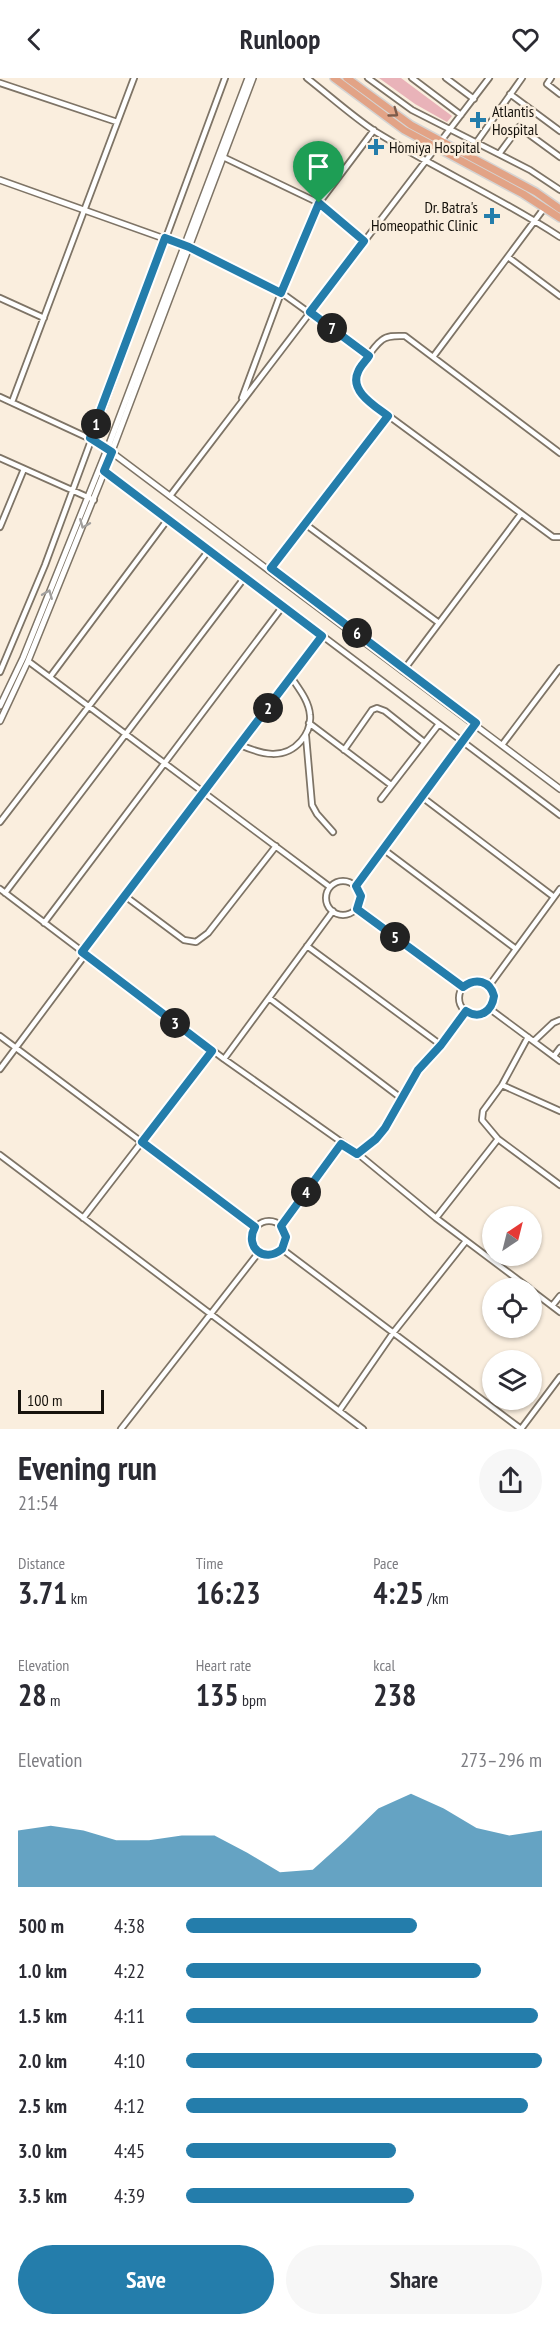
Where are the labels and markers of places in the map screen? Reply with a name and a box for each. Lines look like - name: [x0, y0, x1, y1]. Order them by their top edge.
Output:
- place label: Atlantis Hospital: [492, 101, 538, 139]
- marker: Atlantis Hospital: [469, 111, 487, 129]
- place label: Homiya Hospital: [389, 137, 480, 157]
- marker: Homiya Hospital: [367, 138, 385, 156]
- pin: [293, 141, 344, 203]
- place label: Dr. Batra's Homeopathic Clinic: [371, 197, 478, 235]
- marker: Dr. Batra's Homeopathic Clinic: [483, 207, 501, 225]
- pin: 7: [317, 313, 347, 343]
- pin: 1: [81, 409, 111, 439]
- pin: 6: [342, 618, 372, 648]
- pin: 2: [253, 693, 283, 723]
- pin: 5: [380, 922, 410, 952]
- pin: 3: [160, 1008, 190, 1038]
- pin: 4: [291, 1177, 321, 1207]

